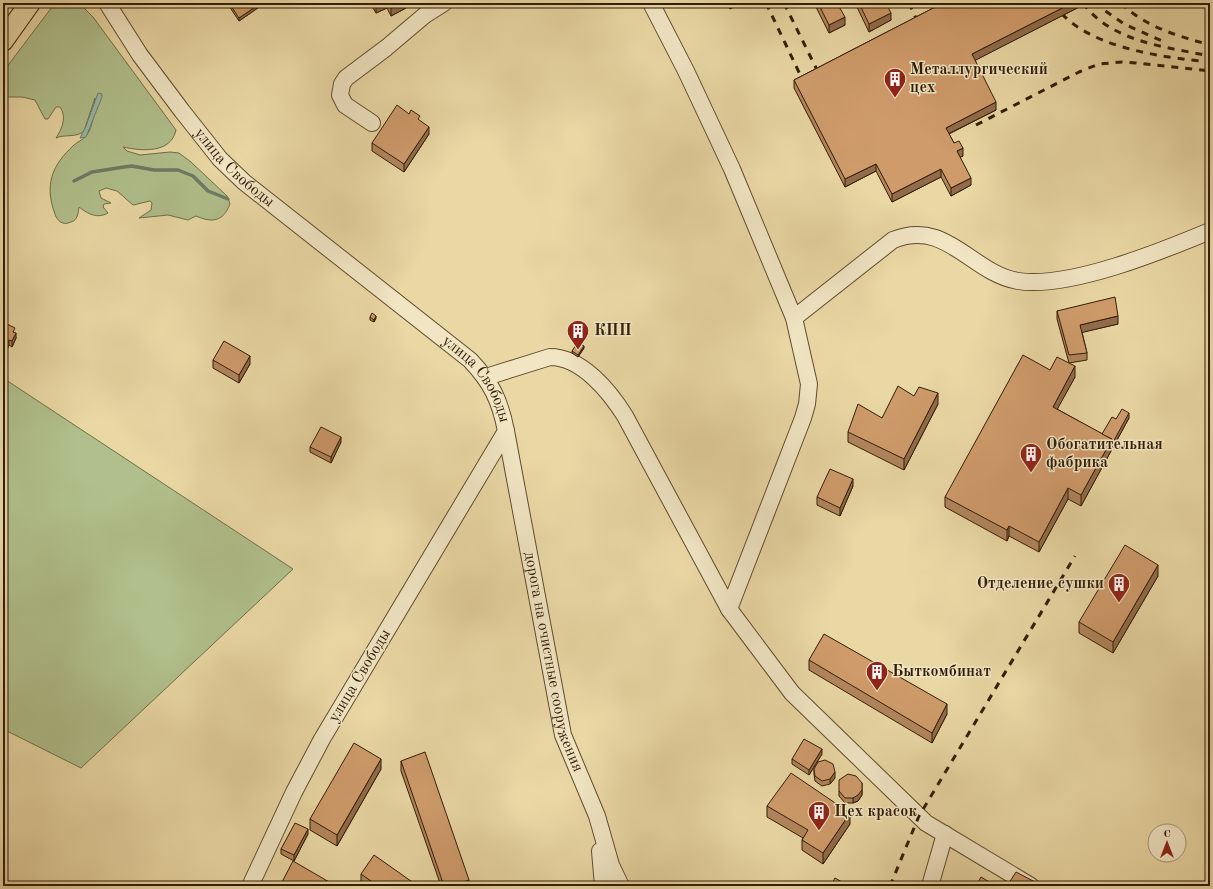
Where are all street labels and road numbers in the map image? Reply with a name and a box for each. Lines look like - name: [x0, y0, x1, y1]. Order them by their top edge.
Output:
- street label: улица Свободы: [191, 125, 277, 210]
- street label: улица Свободы: [439, 333, 512, 424]
- street label: дорога на очистные сооружения: [521, 551, 586, 775]
- street label: улица Свободы: [326, 627, 394, 725]

